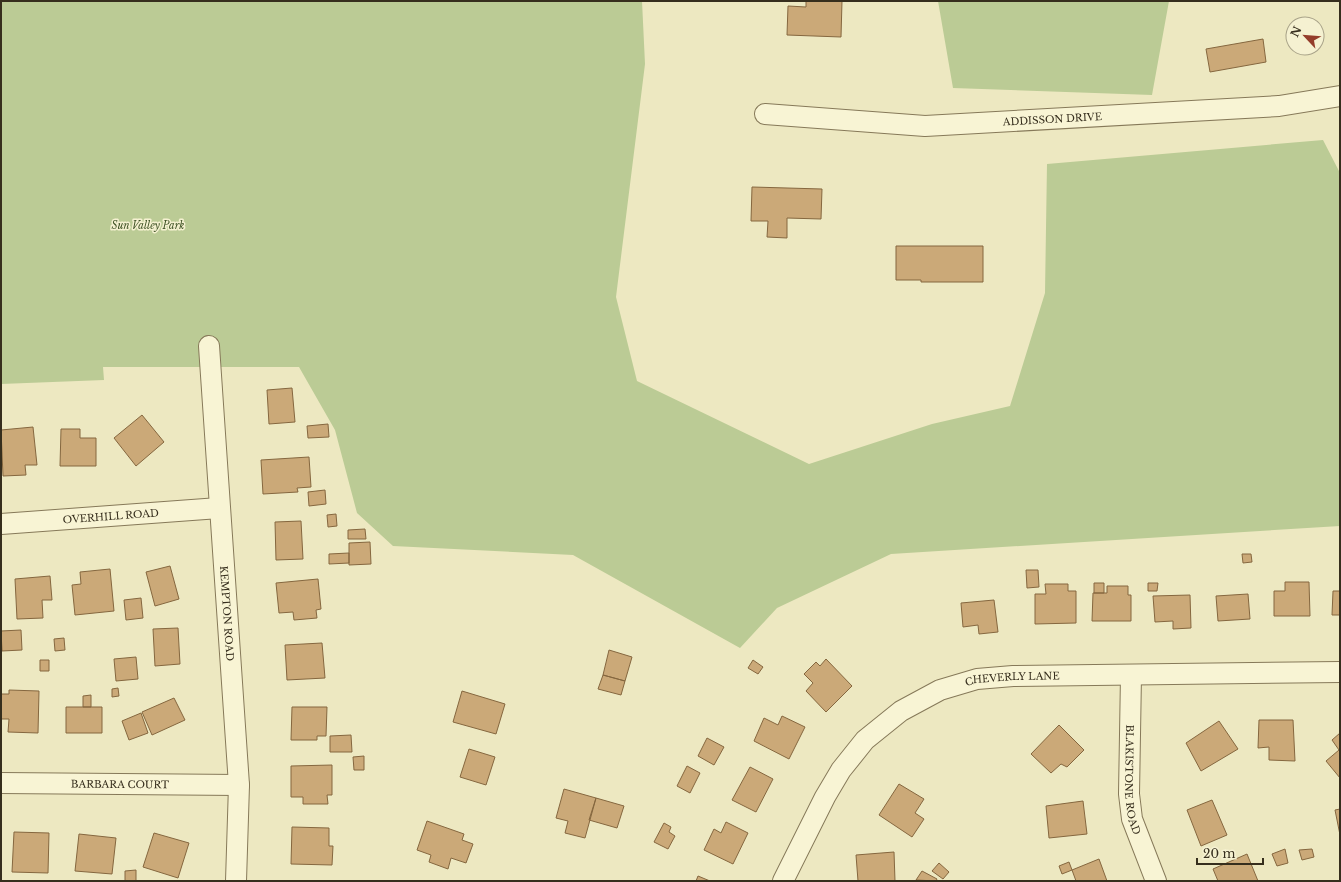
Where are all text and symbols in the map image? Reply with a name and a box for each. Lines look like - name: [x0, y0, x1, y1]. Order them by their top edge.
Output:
- north arrow: [1285, 16, 1325, 56]
- text: N: [1287, 23, 1305, 39]
- street label: ADDISSON DRIVE: [1001, 110, 1102, 128]
- park label: Sun Valley Park: [112, 219, 184, 232]
- street label: OVERHILL ROAD: [62, 506, 159, 526]
- street label: KEMPTON ROAD: [218, 565, 237, 662]
- street label: CHEVERLY LANE: [963, 669, 1060, 689]
- street label: BLAKISTONE ROAD: [1122, 724, 1144, 837]
- street label: BARBARA COURT: [71, 777, 169, 791]
- scale bar: [1197, 840, 1263, 866]
- text: 20 m: [1203, 846, 1235, 861]

